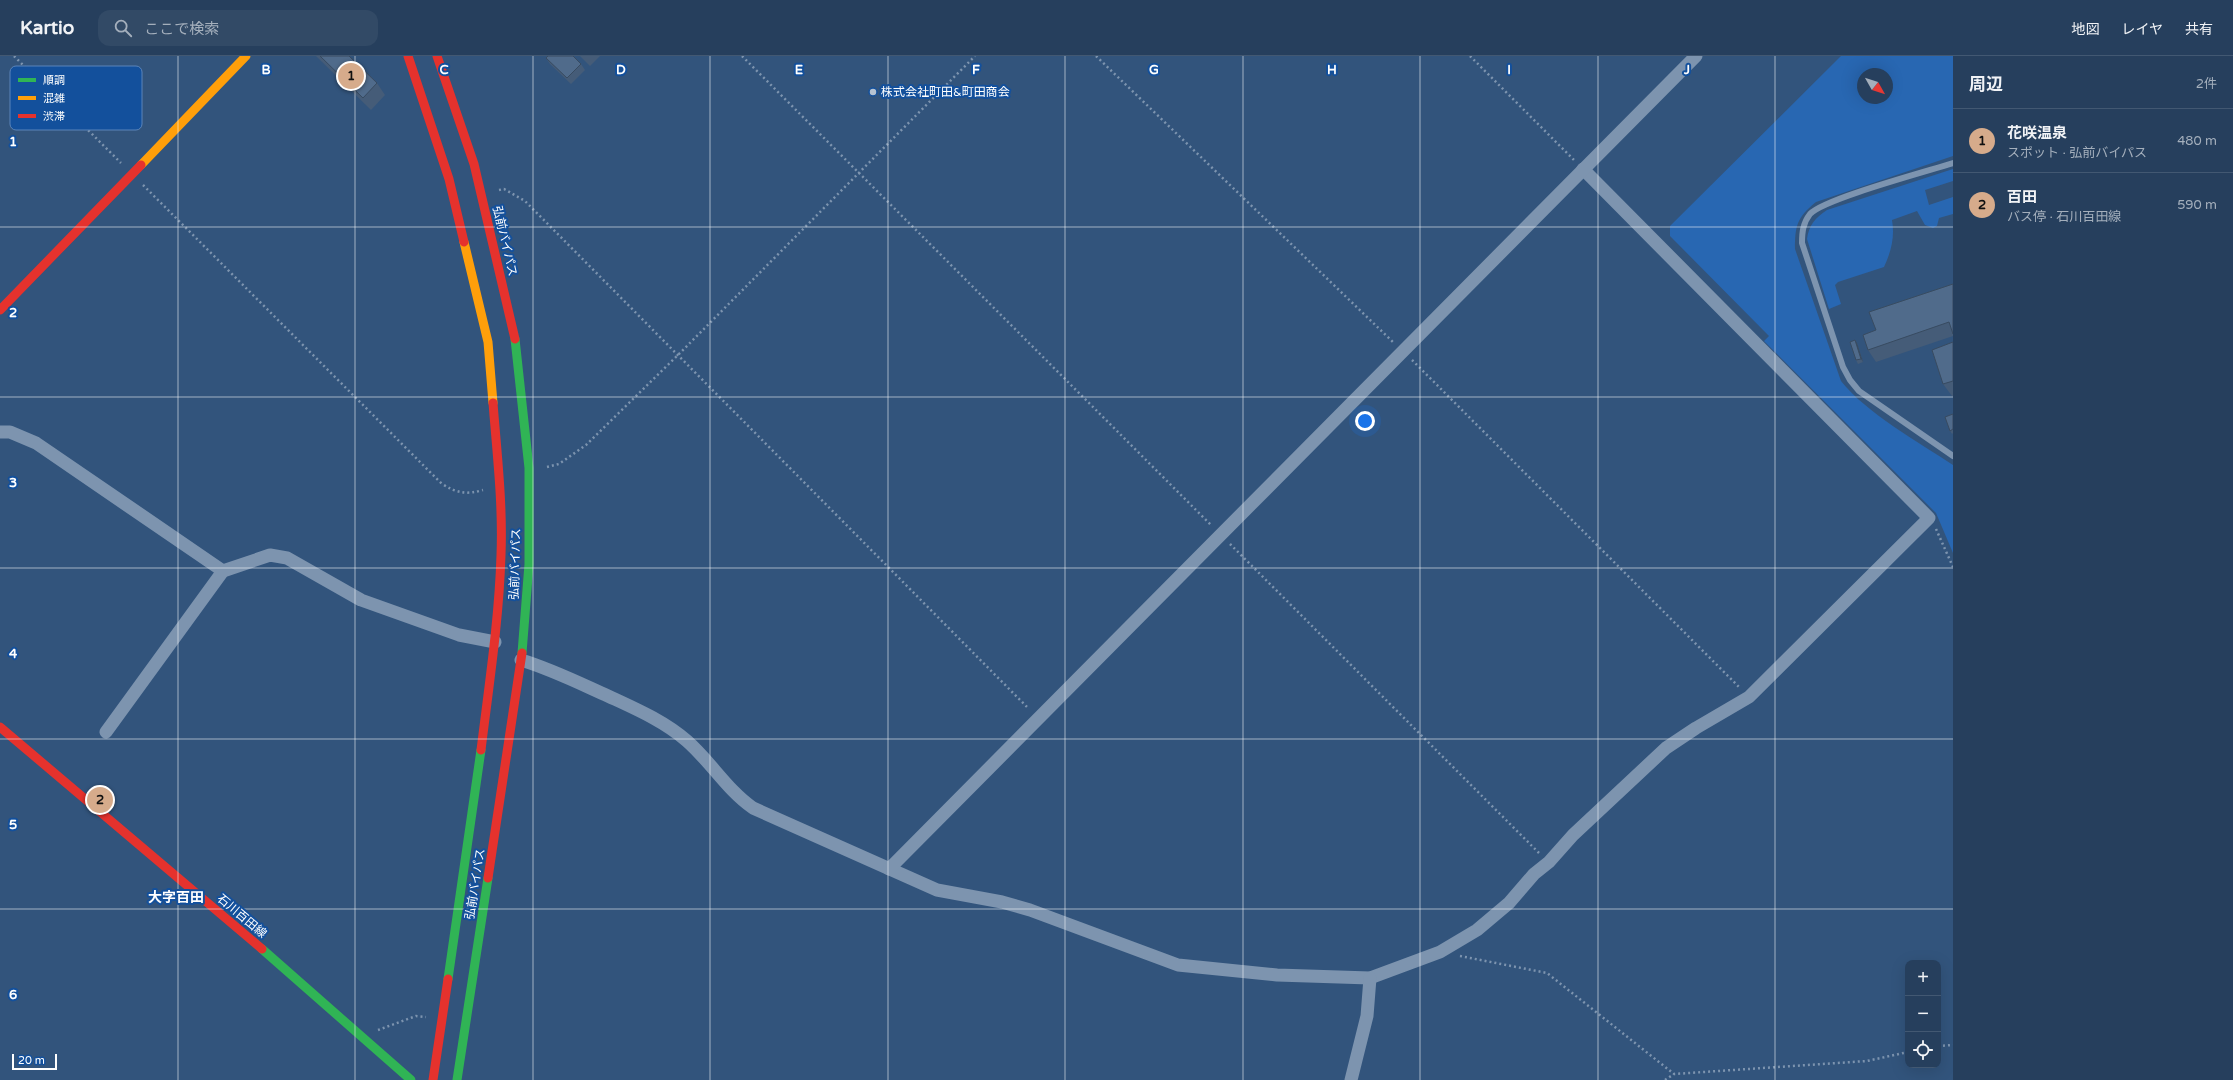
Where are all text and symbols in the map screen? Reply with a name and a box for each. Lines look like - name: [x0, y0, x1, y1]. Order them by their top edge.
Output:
- search box: [98, 10, 378, 46]
- text: Kartio: [20, 17, 74, 39]
- icon: search: [112, 17, 134, 39]
- text: ここで検索: [144, 20, 219, 38]
- text: 地図: [2071, 21, 2099, 38]
- text: レイヤ: [2121, 21, 2163, 38]
- text: 共有: [2185, 21, 2213, 38]
- pin: 1: [338, 61, 364, 91]
- text: B: [261, 62, 271, 78]
- text: C: [439, 62, 449, 78]
- text: D: [616, 62, 626, 78]
- text: E: [795, 62, 803, 78]
- text: F: [972, 62, 980, 78]
- text: G: [1149, 62, 1159, 78]
- text: H: [1327, 62, 1337, 78]
- text: I: [1507, 62, 1511, 78]
- text: J: [1683, 62, 1690, 78]
- legend: [10, 66, 142, 130]
- north arrow: [1857, 68, 1893, 104]
- text: 順調: [43, 74, 65, 87]
- text: 周辺: [1969, 74, 2003, 95]
- text: 2件: [2196, 76, 2217, 92]
- place label: 株式会社町田&町田商会: [881, 85, 1010, 99]
- marker: 株式会社町田&町田商会: [868, 87, 878, 97]
- text: 混雑: [43, 92, 65, 105]
- text: 渋滞: [43, 110, 65, 123]
- text: 花咲温泉: [2007, 124, 2067, 142]
- text: 1: [1978, 133, 1986, 149]
- text: 480 m: [2177, 133, 2217, 149]
- text: 1: [9, 134, 17, 150]
- text: スポット · 弘前バイパス: [2007, 145, 2147, 161]
- text: 百田: [2007, 188, 2037, 206]
- text: 2: [1978, 197, 1986, 213]
- text: 590 m: [2177, 197, 2217, 213]
- street label: 弘前バイパス: [490, 204, 520, 278]
- text: バス停 · 石川百田線: [2007, 209, 2121, 225]
- text: 2: [9, 305, 17, 321]
- your location: [1355, 411, 1375, 431]
- text: 3: [9, 475, 17, 491]
- street label: 弘前バイパス: [507, 528, 523, 600]
- text: 4: [9, 646, 18, 662]
- pin: 2: [87, 785, 113, 815]
- text: 5: [9, 817, 17, 833]
- street label: 弘前バイパス: [462, 847, 488, 921]
- district label: 大字百田: [148, 889, 204, 906]
- street label: 石川百田線: [215, 891, 269, 941]
- map controls: [1905, 960, 1941, 1068]
- button: +: [1905, 960, 1941, 996]
- text: 6: [9, 987, 17, 1003]
- button: −: [1905, 996, 1941, 1032]
- button: locate: [1905, 1032, 1941, 1068]
- scale bar: [12, 1052, 57, 1071]
- text: 20 m: [18, 1054, 45, 1067]

